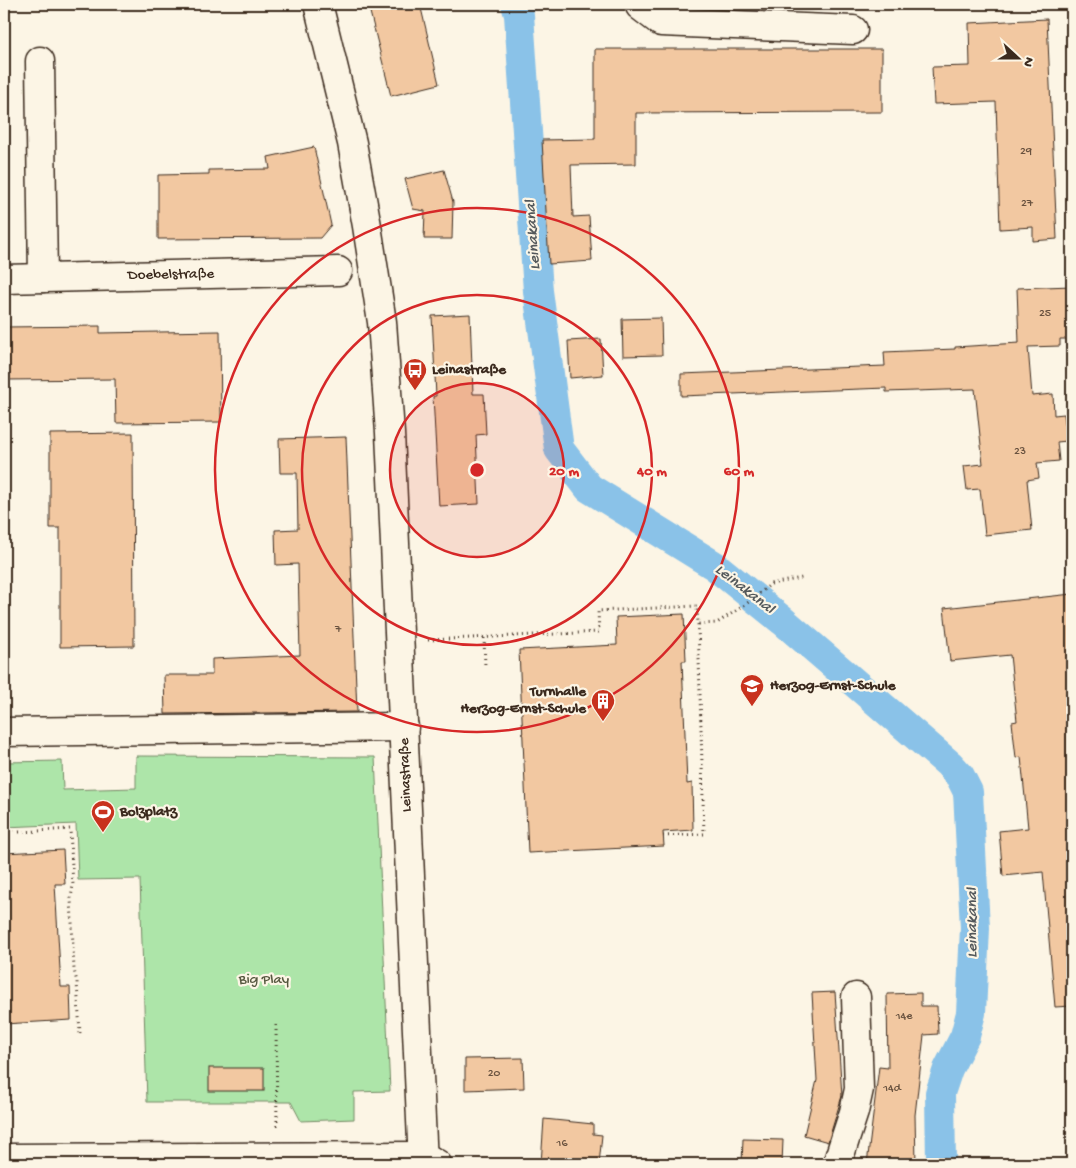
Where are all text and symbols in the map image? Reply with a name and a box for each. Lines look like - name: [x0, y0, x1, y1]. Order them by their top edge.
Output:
- north arrow: [994, 32, 1044, 82]
- text: N: [1018, 54, 1037, 69]
- house number: 29: [1020, 145, 1032, 159]
- house number: 27: [1021, 197, 1034, 211]
- water label: Leinakanal: [522, 198, 546, 271]
- street label: Doebelstraße: [127, 265, 215, 285]
- house number: 25: [1039, 307, 1051, 321]
- bus stop icon: Leinastraße: [402, 357, 428, 391]
- place label: Leinastraße: [432, 361, 507, 379]
- house number: 23: [1014, 445, 1026, 459]
- centre of rings: [468, 461, 486, 479]
- text: 20 m: [549, 463, 579, 481]
- text: 40 m: [636, 463, 667, 481]
- text: 60 m: [724, 463, 755, 481]
- water label: Leinakanal: [711, 561, 779, 620]
- house number: 7: [334, 623, 342, 637]
- school or university icon: Herzog-Ernst-Schule: [739, 673, 765, 707]
- place label: Herzog-Ernst-Schule: [770, 677, 897, 695]
- place label: Turnhalle Herzog-Ernst-Schule: [460, 683, 587, 718]
- building icon: Turnhalle Herzog-Ernst-Schule: [590, 688, 616, 722]
- street label: Leinastraße: [396, 737, 416, 812]
- sports icon: Bolzplatz: [90, 799, 116, 833]
- place label: Bolzplatz: [119, 803, 179, 821]
- water label: Leinakanal: [964, 886, 983, 958]
- park label: Big Play: [238, 971, 290, 989]
- house number: 14e: [895, 1010, 913, 1024]
- house number: 20: [488, 1067, 501, 1081]
- house number: 14d: [882, 1082, 902, 1096]
- house number: 16: [556, 1137, 568, 1151]

